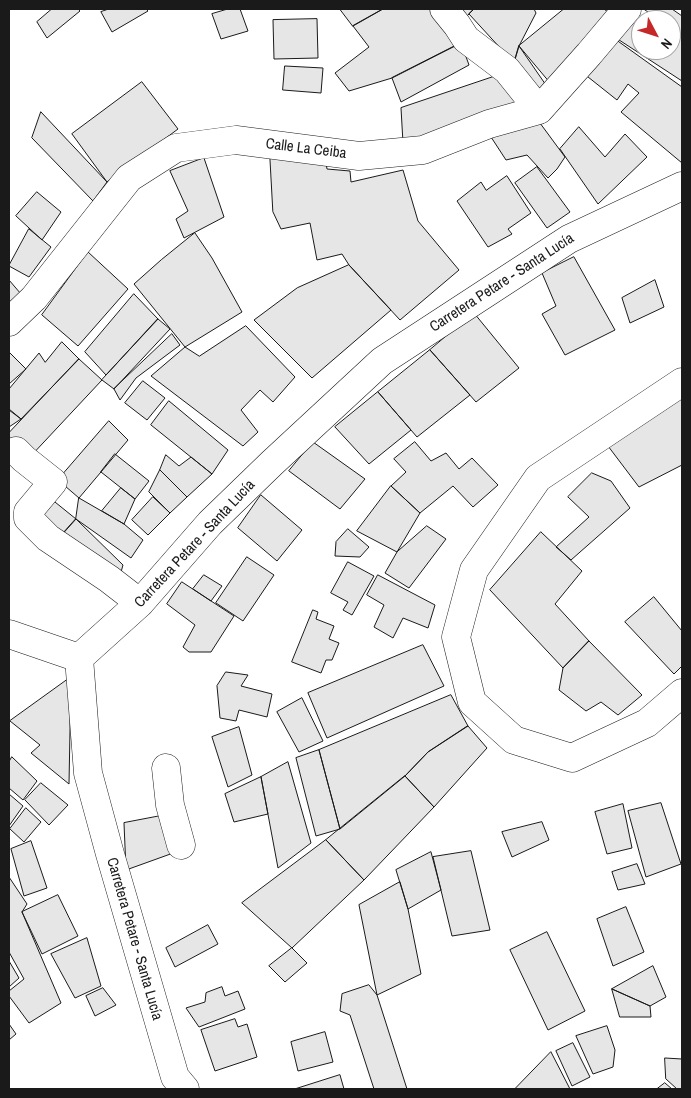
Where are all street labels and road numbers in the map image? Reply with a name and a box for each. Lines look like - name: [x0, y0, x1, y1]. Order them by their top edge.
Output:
- street label: Calle La Ceiba: [265, 135, 347, 163]
- street label: Carretera Petare - Santa Lucía: [427, 230, 577, 336]
- street label: Carretera Petare - Santa Lucía: [131, 476, 259, 612]
- street label: Carretera Petare - Santa Lucía: [102, 856, 166, 1022]

